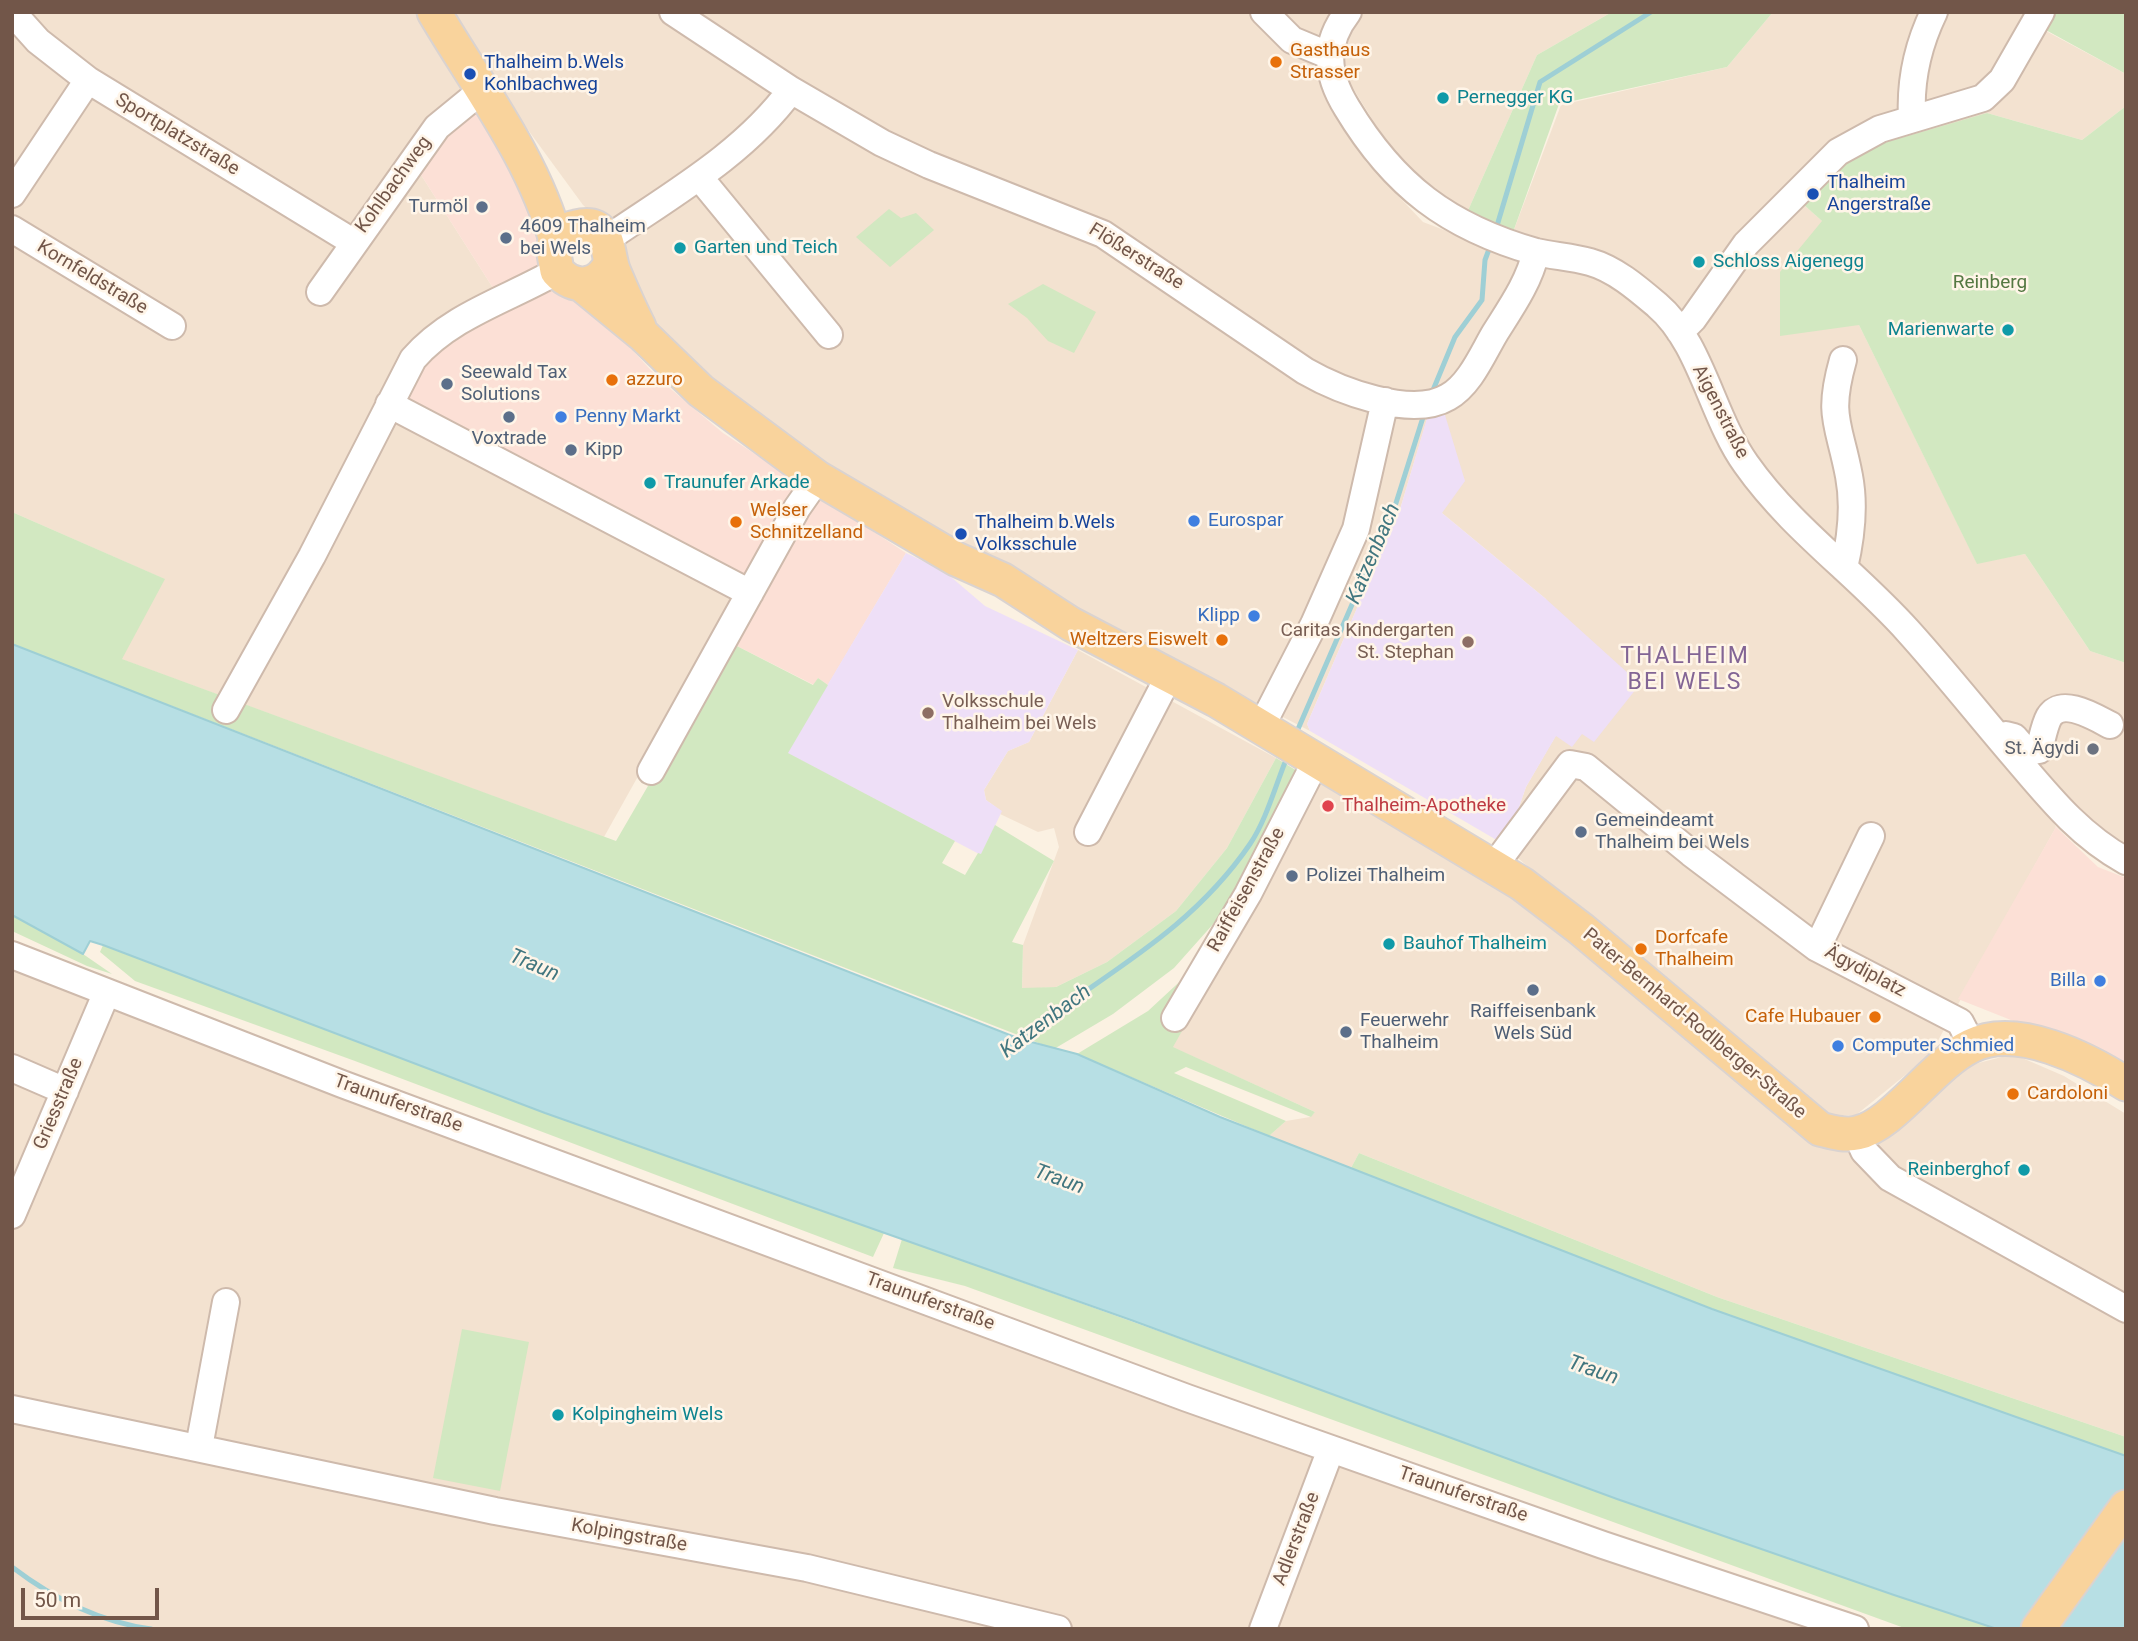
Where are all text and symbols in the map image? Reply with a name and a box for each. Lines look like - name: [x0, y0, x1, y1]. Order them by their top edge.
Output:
- place label: Gasthaus Strasser: [1290, 40, 1370, 84]
- place label: Thalheim b.Wels Kohlbachweg: [484, 52, 624, 96]
- marker: Gasthaus Strasser: [1268, 54, 1284, 70]
- marker: Thalheim b.Wels Kohlbachweg: [462, 66, 478, 82]
- place label: Pernegger KG: [1457, 87, 1573, 109]
- street label: Sportplatzstraße: [111, 89, 243, 181]
- marker: Pernegger KG: [1435, 90, 1451, 106]
- street label: Kohlbachweg: [351, 132, 437, 238]
- place label: Thalheim Angerstraße: [1827, 172, 1931, 216]
- marker: Thalheim Angerstraße: [1805, 186, 1821, 202]
- place label: Turmöl: [409, 196, 468, 218]
- marker: Turmöl: [474, 199, 490, 215]
- place label: 4609 Thalheim bei Wels: [520, 216, 646, 260]
- street label: Flößerstraße: [1084, 219, 1188, 295]
- marker: 4609 Thalheim bei Wels: [498, 230, 514, 246]
- street label: Kornfeldstraße: [33, 236, 151, 320]
- place label: Garten und Teich: [694, 237, 838, 259]
- marker: Garten und Teich: [672, 240, 688, 256]
- place label: Schloss Aigenegg: [1713, 251, 1864, 273]
- marker: Schloss Aigenegg: [1691, 254, 1707, 270]
- park label: Reinberg: [1953, 272, 2027, 294]
- place label: Marienwarte: [1888, 319, 1994, 341]
- marker: Marienwarte: [2000, 322, 2016, 338]
- street label: Aigenstraße: [1687, 361, 1753, 463]
- place label: Seewald Tax Solutions: [461, 362, 567, 406]
- place label: azzuro: [626, 369, 683, 391]
- marker: azzuro: [604, 372, 620, 388]
- marker: Seewald Tax Solutions: [439, 376, 455, 392]
- place label: Penny Markt: [575, 406, 681, 428]
- marker: Voxtrade: [501, 409, 517, 425]
- marker: Penny Markt: [553, 409, 569, 425]
- place label: Voxtrade: [471, 428, 547, 450]
- place label: Kipp: [585, 439, 623, 461]
- marker: Kipp: [563, 442, 579, 458]
- place label: Traunufer Arkade: [664, 472, 810, 494]
- marker: Traunufer Arkade: [642, 475, 658, 491]
- place label: Welser Schnitzelland: [750, 500, 863, 544]
- water label: Katzenbach: [1342, 500, 1406, 608]
- place label: Eurospar: [1208, 510, 1283, 532]
- place label: Thalheim b.Wels Volksschule: [975, 512, 1115, 556]
- marker: Eurospar: [1186, 513, 1202, 529]
- marker: Welser Schnitzelland: [728, 514, 744, 530]
- marker: Thalheim b.Wels Volksschule: [953, 526, 969, 542]
- place label: Klipp: [1198, 605, 1240, 627]
- marker: Klipp: [1246, 608, 1262, 624]
- place label: Caritas Kindergarten St. Stephan: [1280, 620, 1454, 664]
- place label: Weltzers Eiswelt: [1070, 629, 1208, 651]
- marker: Weltzers Eiswelt: [1214, 632, 1230, 648]
- marker: Caritas Kindergarten St. Stephan: [1460, 634, 1476, 650]
- district label: THALHEIM BEI WELS: [1621, 643, 1749, 697]
- place label: Volksschule Thalheim bei Wels: [942, 691, 1096, 735]
- marker: Volksschule Thalheim bei Wels: [920, 705, 936, 721]
- place label: St. Ägydi: [2005, 738, 2079, 760]
- marker: St. Ägydi: [2085, 741, 2101, 757]
- place label: Thalheim-Apotheke: [1342, 795, 1506, 817]
- marker: Thalheim-Apotheke: [1320, 798, 1336, 814]
- place label: Gemeindeamt Thalheim bei Wels: [1595, 810, 1749, 854]
- street label: Raiffeisenstraße: [1203, 824, 1291, 956]
- marker: Gemeindeamt Thalheim bei Wels: [1573, 824, 1589, 840]
- place label: Polizei Thalheim: [1306, 865, 1445, 887]
- marker: Polizei Thalheim: [1284, 868, 1300, 884]
- street label: Pater-Bernhard-Rodlberger-Straße: [1578, 924, 1810, 1124]
- place label: Dorfcafe Thalheim: [1655, 927, 1734, 971]
- place label: Bauhof Thalheim: [1403, 933, 1547, 955]
- marker: Bauhof Thalheim: [1381, 936, 1397, 952]
- marker: Dorfcafe Thalheim: [1633, 941, 1649, 957]
- street label: Ägydiplatz: [1821, 941, 1909, 1003]
- water label: Traun: [505, 944, 563, 988]
- place label: Billa: [2050, 970, 2086, 992]
- marker: Billa: [2092, 973, 2108, 989]
- water label: Katzenbach: [996, 980, 1096, 1064]
- marker: Raiffeisenbank Wels Süd: [1525, 982, 1541, 998]
- place label: Raiffeisenbank Wels Süd: [1470, 1001, 1596, 1045]
- place label: Cafe Hubauer: [1745, 1006, 1861, 1028]
- marker: Cafe Hubauer: [1867, 1009, 1883, 1025]
- place label: Feuerwehr Thalheim: [1360, 1010, 1449, 1054]
- marker: Feuerwehr Thalheim: [1338, 1024, 1354, 1040]
- place label: Computer Schmied: [1852, 1035, 2014, 1057]
- marker: Computer Schmied: [1830, 1038, 1846, 1054]
- street label: Griesstraße: [29, 1055, 89, 1153]
- street label: Traunuferstraße: [331, 1070, 465, 1138]
- place label: Cardoloni: [2027, 1083, 2108, 1105]
- marker: Cardoloni: [2005, 1086, 2021, 1102]
- water label: Traun: [1031, 1159, 1087, 1201]
- place label: Reinberghof: [1908, 1159, 2010, 1181]
- marker: Reinberghof: [2016, 1162, 2032, 1178]
- street label: Traunuferstraße: [863, 1268, 997, 1336]
- water label: Traun: [1565, 1351, 1621, 1391]
- place label: Kolpingheim Wels: [572, 1404, 723, 1426]
- marker: Kolpingheim Wels: [550, 1407, 566, 1423]
- street label: Traunuferstraße: [1395, 1462, 1531, 1528]
- street label: Adlerstraße: [1269, 1489, 1325, 1589]
- street label: Kolpingstraße: [569, 1515, 689, 1557]
- scale bar: [24, 1574, 163, 1618]
- text: 50 m: [34, 1588, 81, 1612]

